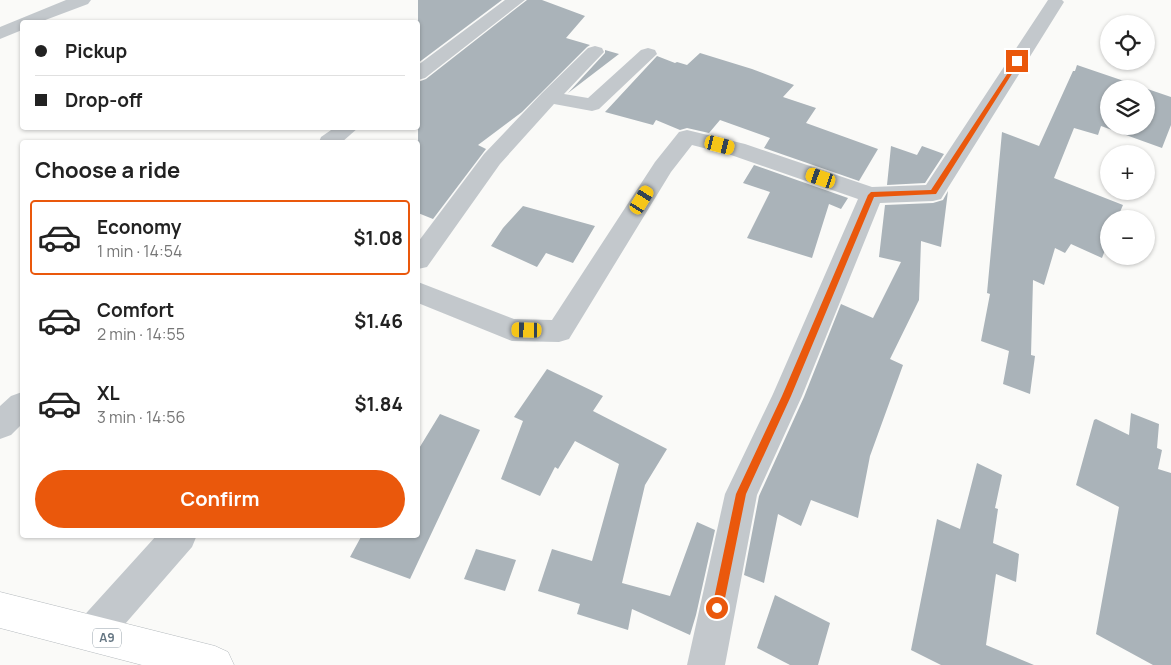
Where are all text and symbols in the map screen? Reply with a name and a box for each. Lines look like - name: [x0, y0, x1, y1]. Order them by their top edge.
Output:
- map controls: [1100, 15, 1155, 265]
- button: locate: [1100, 15, 1155, 70]
- text: Pickup: [65, 38, 127, 64]
- route end: [1006, 50, 1028, 72]
- button: layers: [1100, 80, 1155, 135]
- text: Drop-off: [65, 87, 142, 113]
- car: [703, 134, 736, 156]
- button: +: [1100, 145, 1155, 200]
- text: Choose a ride: [35, 155, 180, 185]
- car: [804, 166, 837, 190]
- car: [627, 183, 656, 217]
- button: −: [1100, 210, 1155, 265]
- text: Economy: [97, 214, 181, 240]
- icon: car: [37, 215, 82, 260]
- text: $1.08: [354, 225, 403, 251]
- text: 1 min · 14:54: [97, 240, 182, 262]
- text: Comfort: [97, 297, 174, 323]
- icon: car: [37, 298, 82, 343]
- text: $1.46: [354, 308, 403, 334]
- car: [511, 322, 542, 338]
- text: 2 min · 14:55: [97, 323, 185, 345]
- text: XL: [97, 380, 120, 406]
- icon: car: [37, 381, 82, 426]
- text: $1.84: [355, 391, 403, 417]
- text: 3 min · 14:56: [97, 406, 186, 428]
- button: Confirm: [35, 470, 405, 528]
- route start: [706, 597, 728, 619]
- road number: A9: [93, 628, 121, 648]

